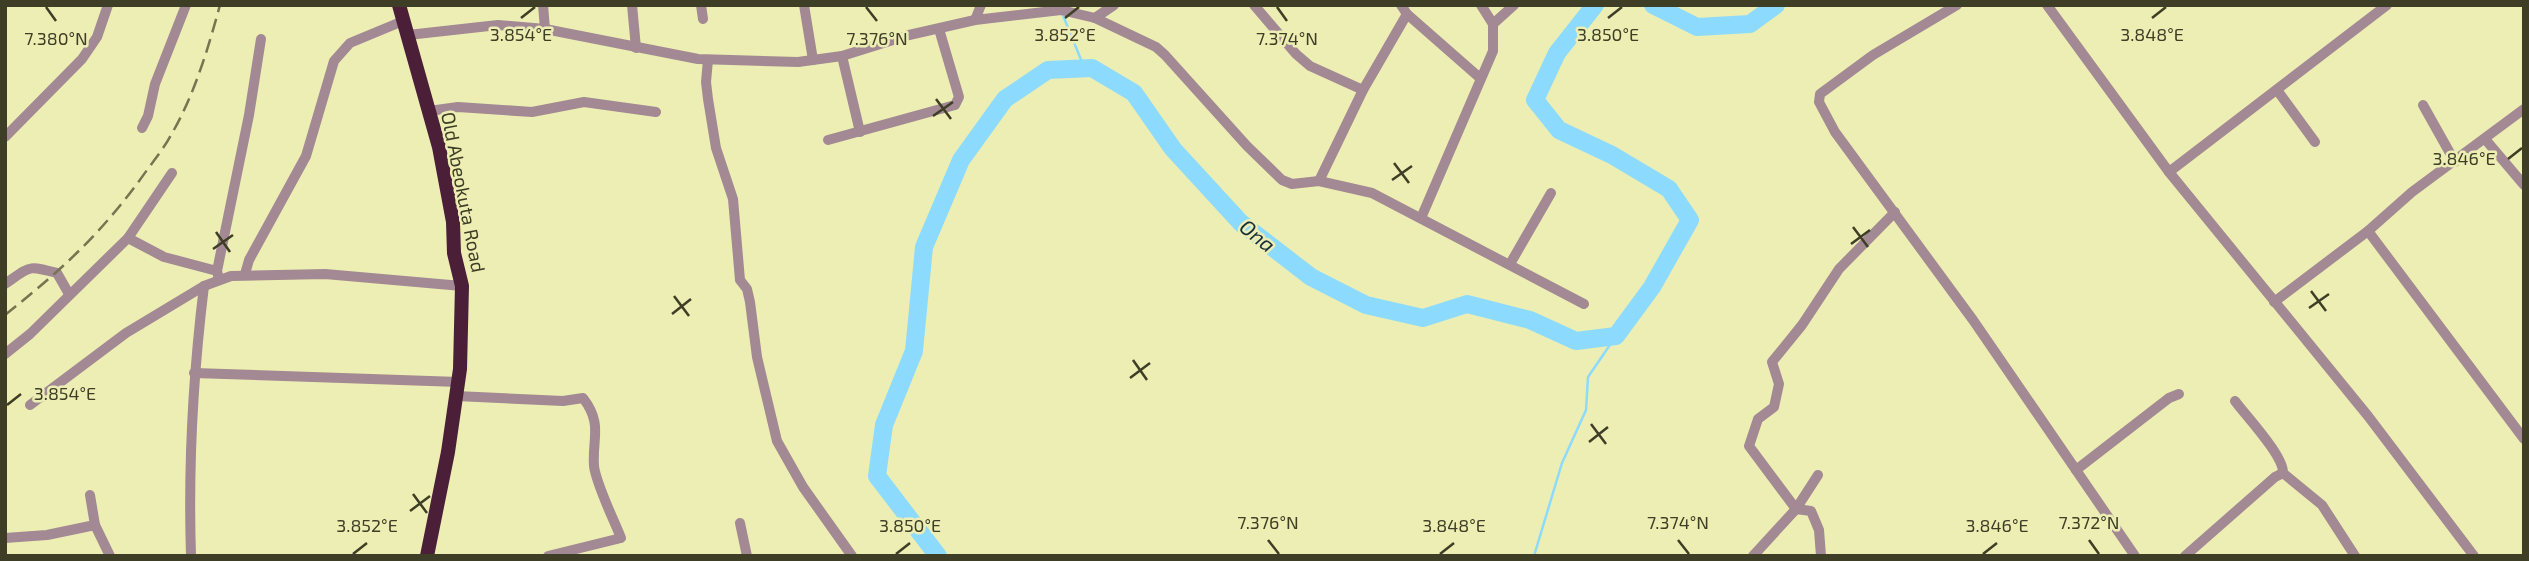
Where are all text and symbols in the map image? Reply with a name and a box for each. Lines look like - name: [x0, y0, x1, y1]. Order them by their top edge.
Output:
- text: 3.854°E: [490, 23, 552, 45]
- text: 3.852°E: [1034, 23, 1096, 45]
- text: 3.850°E: [1577, 23, 1639, 45]
- text: 3.848°E: [2120, 23, 2184, 45]
- text: 7.380°N: [24, 27, 88, 49]
- text: 7.376°N: [846, 27, 908, 49]
- text: 7.374°N: [1256, 27, 1318, 49]
- street label: Old Abeokuta Road: [437, 110, 491, 274]
- text: 3.846°E: [2432, 147, 2496, 169]
- water label: Ona: [1235, 213, 1281, 257]
- text: 3.854°E: [34, 382, 96, 404]
- text: 7.376°N: [1237, 511, 1299, 533]
- text: 7.374°N: [1647, 511, 1709, 533]
- text: 7.372°N: [2058, 511, 2120, 533]
- text: 3.852°E: [336, 514, 398, 536]
- text: 3.850°E: [879, 514, 941, 536]
- text: 3.848°E: [1422, 514, 1486, 536]
- text: 3.846°E: [1965, 514, 2029, 536]

